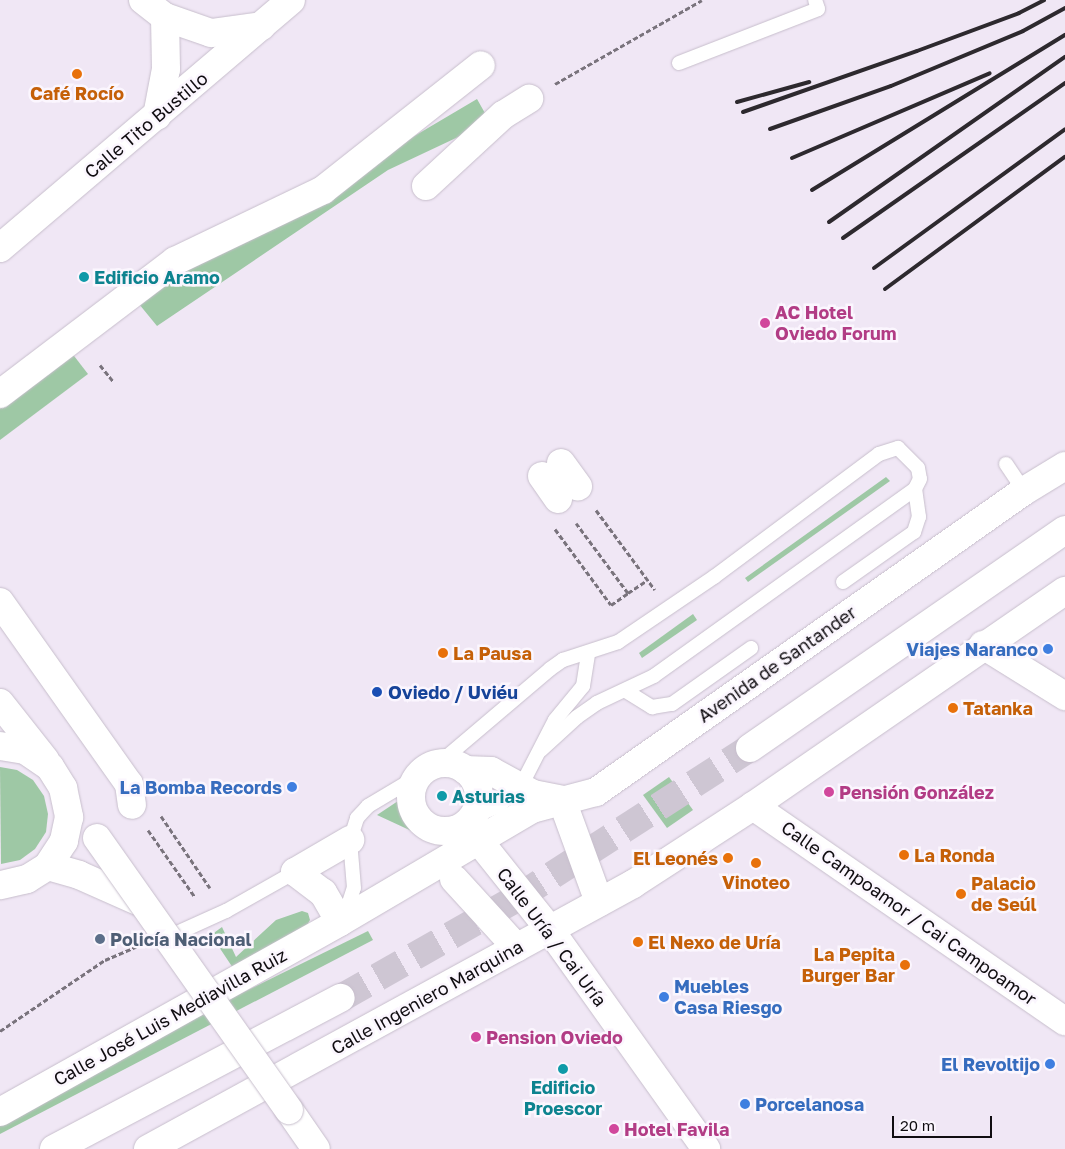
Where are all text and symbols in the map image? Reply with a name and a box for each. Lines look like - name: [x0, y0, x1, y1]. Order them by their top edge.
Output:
- street label: Calle Tito Bustillo: [80, 67, 212, 183]
- marker: Café Rocío: [71, 68, 83, 80]
- place label: Café Rocío: [30, 82, 124, 104]
- place label: Edificio Aramo: [94, 266, 220, 288]
- marker: Edificio Aramo: [78, 271, 90, 283]
- place label: AC Hotel Oviedo Forum: [775, 302, 896, 344]
- marker: AC Hotel Oviedo Forum: [759, 317, 771, 329]
- street label: Avenida de Santander: [694, 601, 860, 727]
- place label: Viajes Naranco: [906, 638, 1038, 660]
- place label: La Pausa: [453, 642, 532, 664]
- marker: Viajes Naranco: [1042, 643, 1054, 655]
- marker: La Pausa: [437, 647, 449, 659]
- place label: Oviedo / Uviéu: [388, 681, 518, 703]
- marker: Oviedo / Uviéu: [370, 685, 384, 699]
- place label: Tatanka: [963, 697, 1033, 719]
- marker: Tatanka: [947, 702, 959, 714]
- place label: La Bomba Records: [119, 776, 282, 798]
- marker: La Bomba Records: [286, 781, 298, 793]
- place label: Pensión González: [839, 781, 994, 803]
- place label: Asturias: [452, 785, 525, 807]
- marker: Pensión González: [823, 786, 835, 798]
- marker: Asturias: [436, 790, 448, 802]
- street label: Calle Campoamor / Cai Campoamor: [777, 816, 1041, 1010]
- place label: La Ronda: [914, 844, 995, 866]
- place label: El Leonés: [633, 847, 718, 869]
- marker: La Ronda: [898, 849, 910, 861]
- marker: El Leonés: [722, 852, 734, 864]
- marker: Vinoteo: [750, 857, 762, 869]
- street label: Calle Uría / Cai Uría: [493, 863, 611, 1011]
- place label: Vinoteo: [722, 871, 790, 893]
- place label: Palacio de Seúl: [971, 873, 1037, 916]
- marker: Palacio de Seúl: [955, 888, 967, 900]
- place label: Policía Nacional: [110, 928, 251, 950]
- place label: El Nexo de Uría: [648, 931, 781, 953]
- marker: Policía Nacional: [94, 933, 106, 945]
- street label: Calle Ingeniero Marquina: [327, 935, 527, 1059]
- marker: El Nexo de Uría: [632, 936, 644, 948]
- street label: Calle José Luis Mediavilla Ruiz: [50, 944, 290, 1090]
- place label: La Pepita Burger Bar: [801, 944, 895, 986]
- marker: La Pepita Burger Bar: [899, 959, 911, 971]
- place label: Muebles Casa Riesgo: [674, 976, 782, 1019]
- marker: Muebles Casa Riesgo: [658, 991, 670, 1003]
- place label: Pension Oviedo: [486, 1026, 623, 1048]
- marker: Pension Oviedo: [470, 1031, 482, 1043]
- place label: El Revoltijo: [941, 1053, 1040, 1075]
- marker: El Revoltijo: [1044, 1058, 1056, 1070]
- marker: Edificio Proescor: [557, 1063, 569, 1075]
- place label: Edificio Proescor: [524, 1077, 602, 1120]
- place label: Porcelanosa: [755, 1093, 864, 1115]
- marker: Porcelanosa: [739, 1098, 751, 1110]
- scale bar: [895, 1106, 995, 1138]
- text: 20 m: [900, 1116, 935, 1134]
- place label: Hotel Favila: [624, 1118, 729, 1140]
- marker: Hotel Favila: [608, 1123, 620, 1135]

